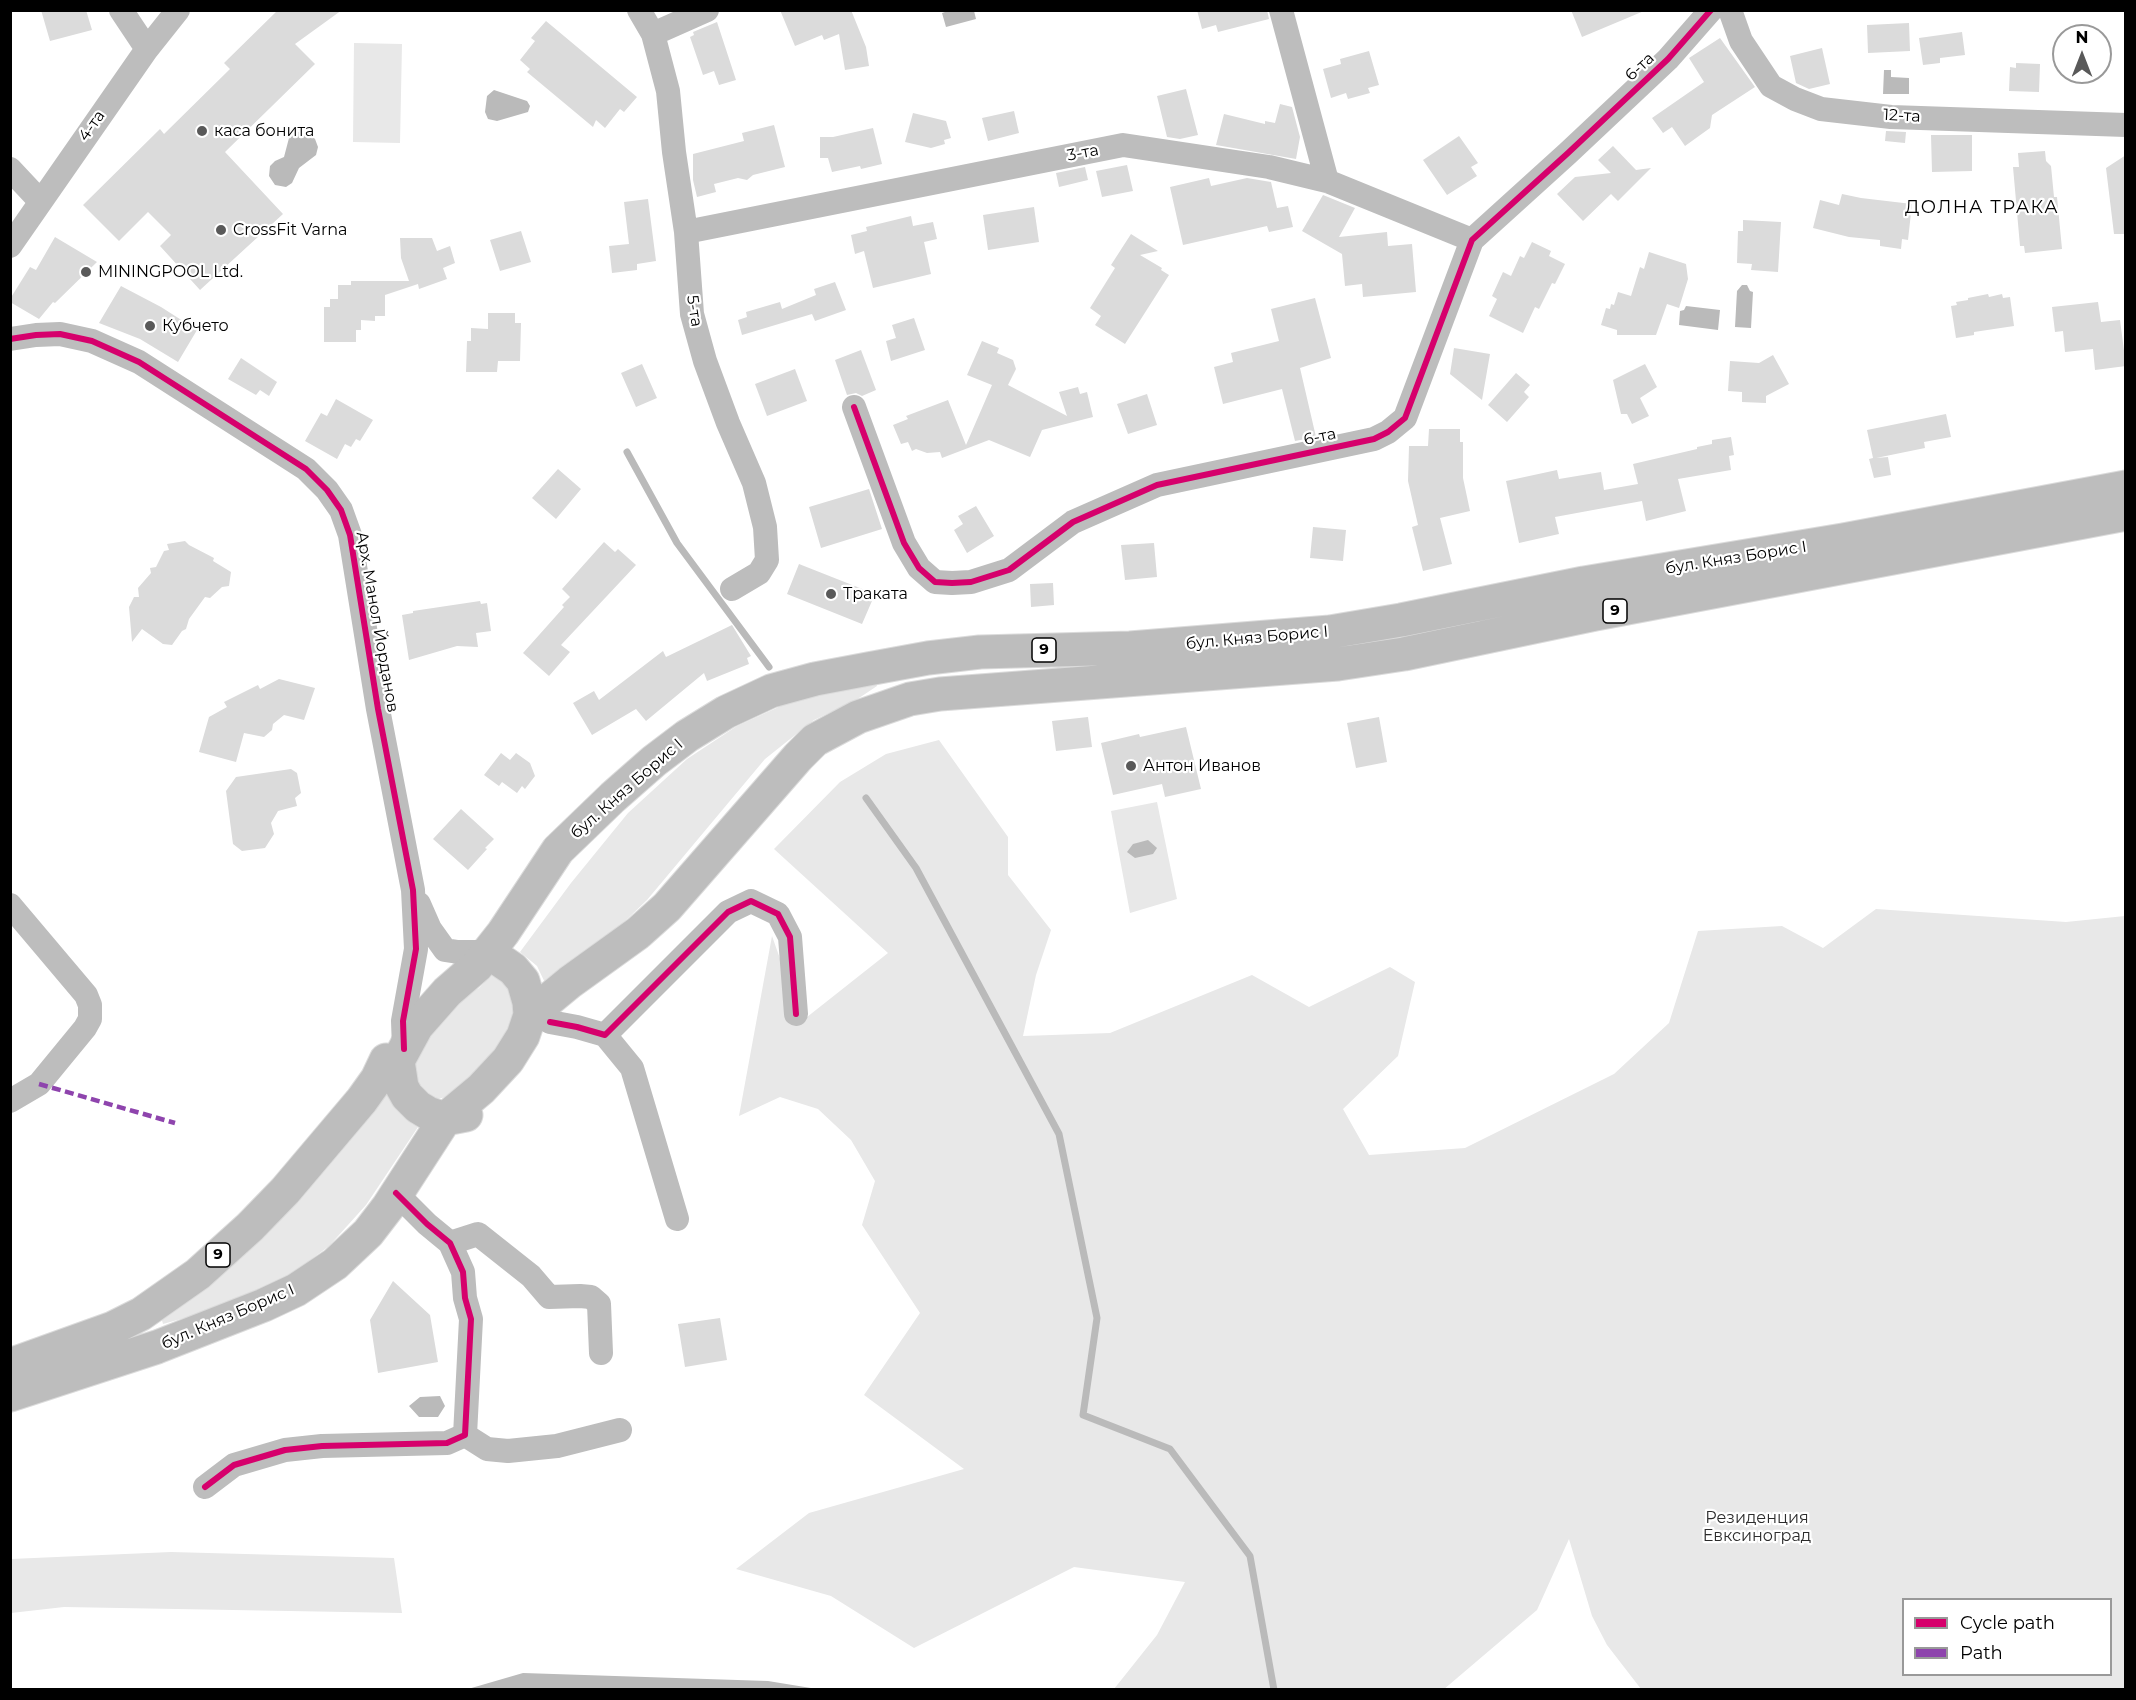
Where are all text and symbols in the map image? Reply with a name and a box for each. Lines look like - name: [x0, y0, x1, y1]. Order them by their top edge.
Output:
- north arrow: [2052, 24, 2112, 84]
- text: N: [2076, 28, 2088, 47]
- street label: 6-та: [1622, 49, 1658, 85]
- street label: 12-та: [1883, 105, 1921, 127]
- street label: 4-та: [75, 107, 109, 145]
- place label: каса бонита: [214, 121, 314, 141]
- marker: каса бонита: [195, 124, 209, 138]
- street label: 3-та: [1066, 141, 1100, 165]
- district label: ДОЛНА ТРАКА: [1905, 197, 2059, 219]
- place label: CrossFit Varna: [233, 220, 347, 240]
- marker: CrossFit Varna: [214, 223, 228, 237]
- place label: MININGPOOL Ltd.: [98, 262, 243, 282]
- marker: MININGPOOL Ltd.: [79, 265, 93, 279]
- street label: 5-та: [682, 294, 706, 328]
- place label: Кубчето: [162, 316, 229, 336]
- marker: Кубчето: [143, 319, 157, 333]
- street label: 6-та: [1302, 424, 1338, 450]
- street label: Арх. Манол Йорданов: [352, 530, 402, 714]
- street label: бул. Княз Борис I: [1664, 537, 1808, 579]
- place label: Траката: [843, 584, 908, 604]
- marker: Траката: [824, 587, 838, 601]
- road number: 9: [1603, 599, 1627, 623]
- street label: бул. Княз Борис I: [1185, 622, 1329, 654]
- road number: 9: [1032, 638, 1056, 662]
- street label: бул. Княз Борис I: [567, 735, 687, 843]
- place label: Антон Иванов: [1143, 756, 1261, 776]
- marker: Антон Иванов: [1124, 759, 1138, 773]
- road number: 9: [206, 1243, 230, 1267]
- street label: бул. Княз Борис I: [159, 1280, 297, 1354]
- park label: Резиденция Евксиноград: [1703, 1508, 1811, 1546]
- legend: [1902, 1598, 2112, 1676]
- text: Cycle path: [1960, 1612, 2055, 1634]
- text: Path: [1960, 1642, 2003, 1664]

